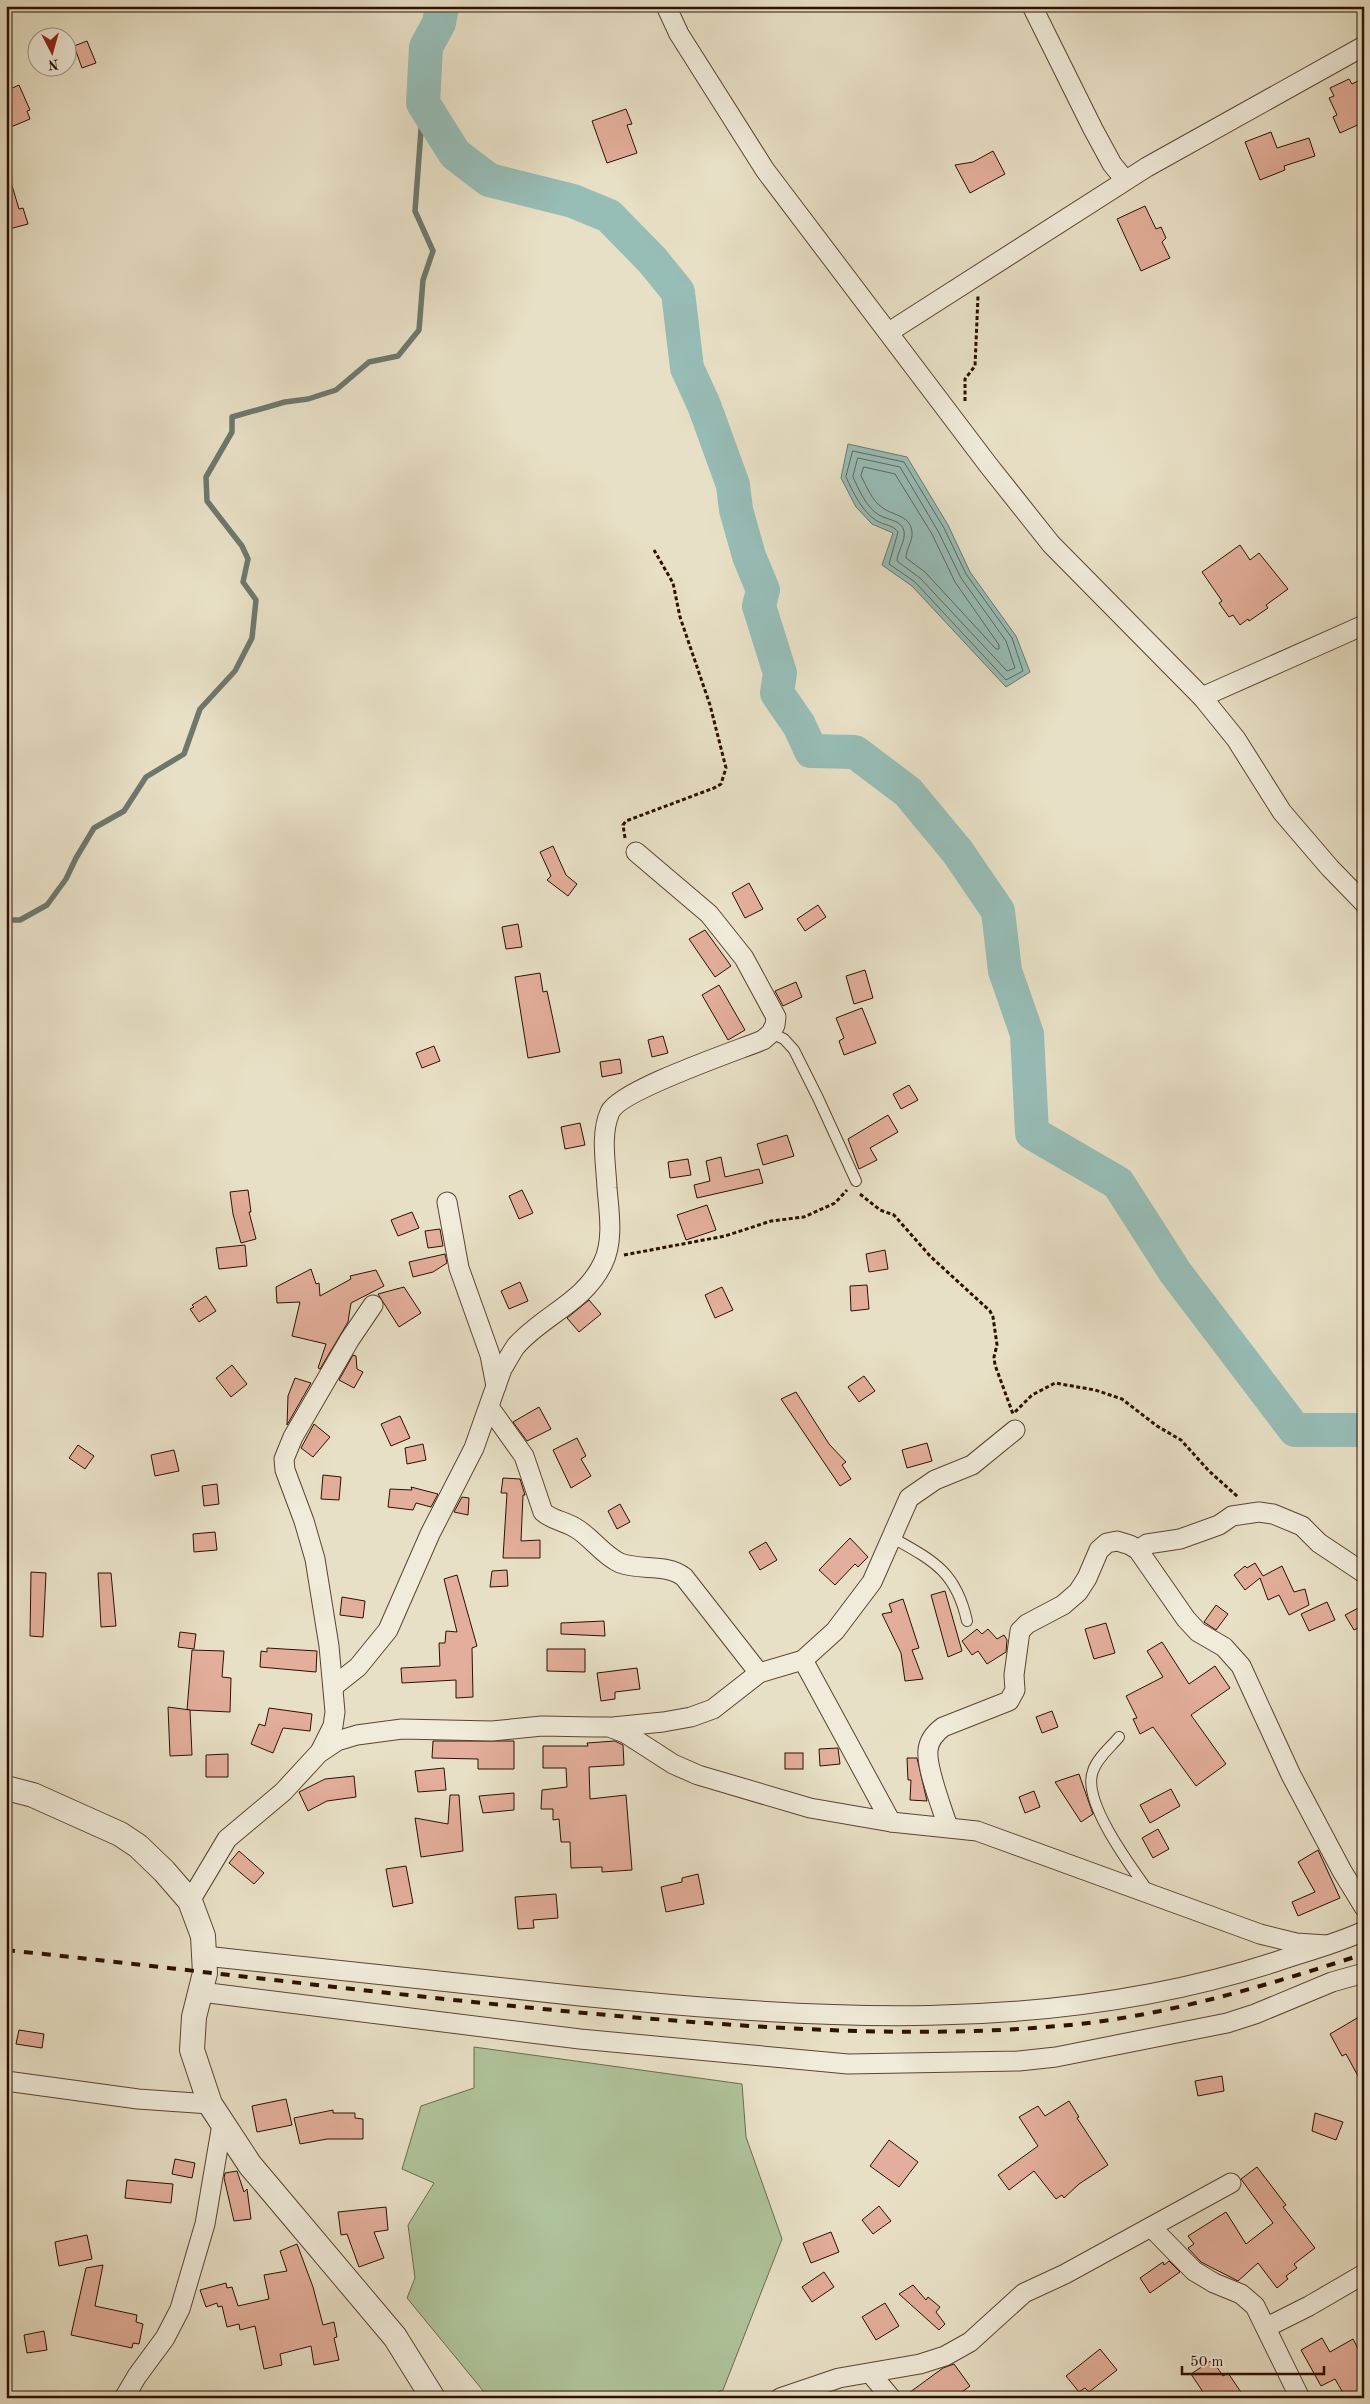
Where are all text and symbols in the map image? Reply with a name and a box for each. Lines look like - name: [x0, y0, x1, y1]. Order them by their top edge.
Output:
- north arrow: [28, 28, 78, 78]
- text: N: [47, 56, 59, 71]
- scale bar: [1182, 2344, 1325, 2376]
- text: 50 m: [1190, 2355, 1224, 2370]

